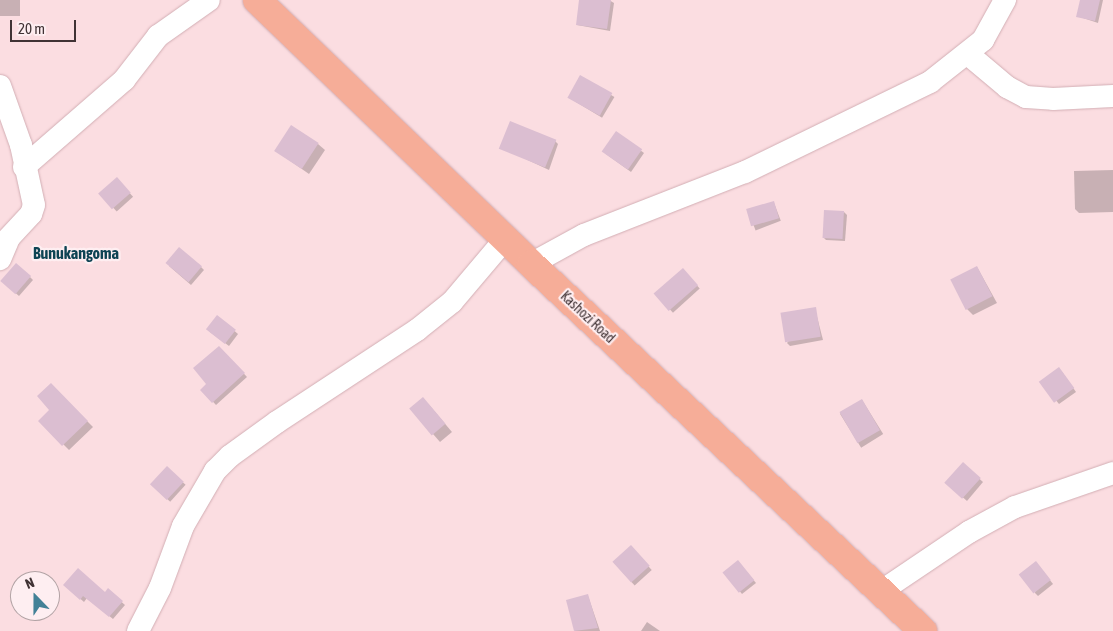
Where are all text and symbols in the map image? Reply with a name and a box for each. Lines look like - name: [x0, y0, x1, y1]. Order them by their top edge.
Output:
- scale bar: [12, 10, 79, 42]
- text: 20 m: [18, 20, 45, 37]
- district label: Bunukangoma: [33, 243, 119, 263]
- street label: Kashozi Road: [557, 288, 619, 346]
- north arrow: [10, 571, 60, 621]
- text: N: [23, 574, 37, 592]

